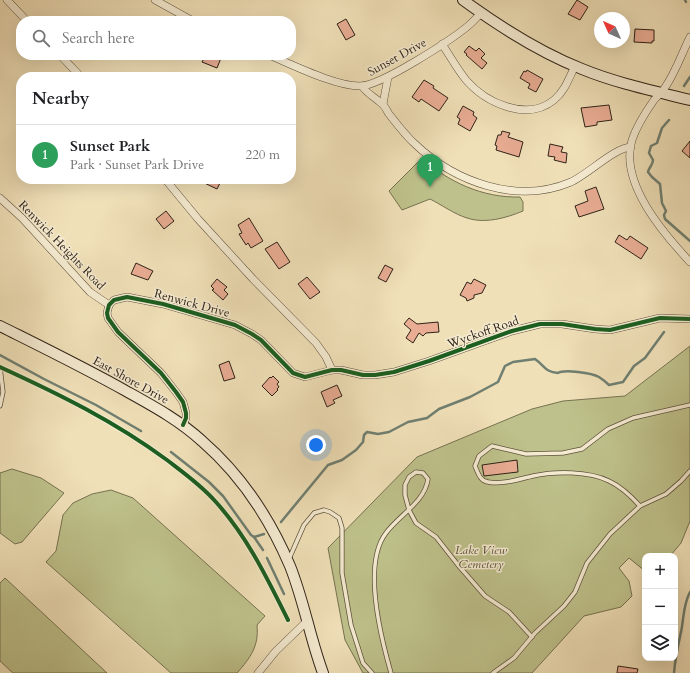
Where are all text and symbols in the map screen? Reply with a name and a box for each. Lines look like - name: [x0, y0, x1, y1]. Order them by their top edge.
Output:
- north arrow: [594, 12, 630, 48]
- search box: [16, 16, 296, 60]
- icon: search: [30, 27, 52, 49]
- text: Search here: [62, 28, 135, 48]
- street label: Sunset Drive: [365, 34, 429, 80]
- text: Nearby: [32, 87, 89, 110]
- text: Sunset Park: [70, 136, 150, 156]
- text: 1: [42, 146, 48, 164]
- text: 220 m: [246, 146, 280, 164]
- pin: 1: [417, 154, 443, 187]
- text: Park · Sunset Park Drive: [70, 156, 204, 174]
- street label: Renwick Heights Road: [15, 197, 109, 294]
- street label: Renwick Drive: [152, 285, 232, 321]
- street label: Wyckoff Road: [444, 312, 522, 352]
- street label: East Shore Drive: [90, 352, 172, 408]
- your location: [306, 435, 326, 455]
- park label: Lake View Cemetery: [455, 542, 508, 572]
- map controls: [642, 553, 678, 661]
- button: +: [642, 553, 678, 589]
- button: −: [642, 589, 678, 625]
- button: layers: [642, 625, 678, 661]

